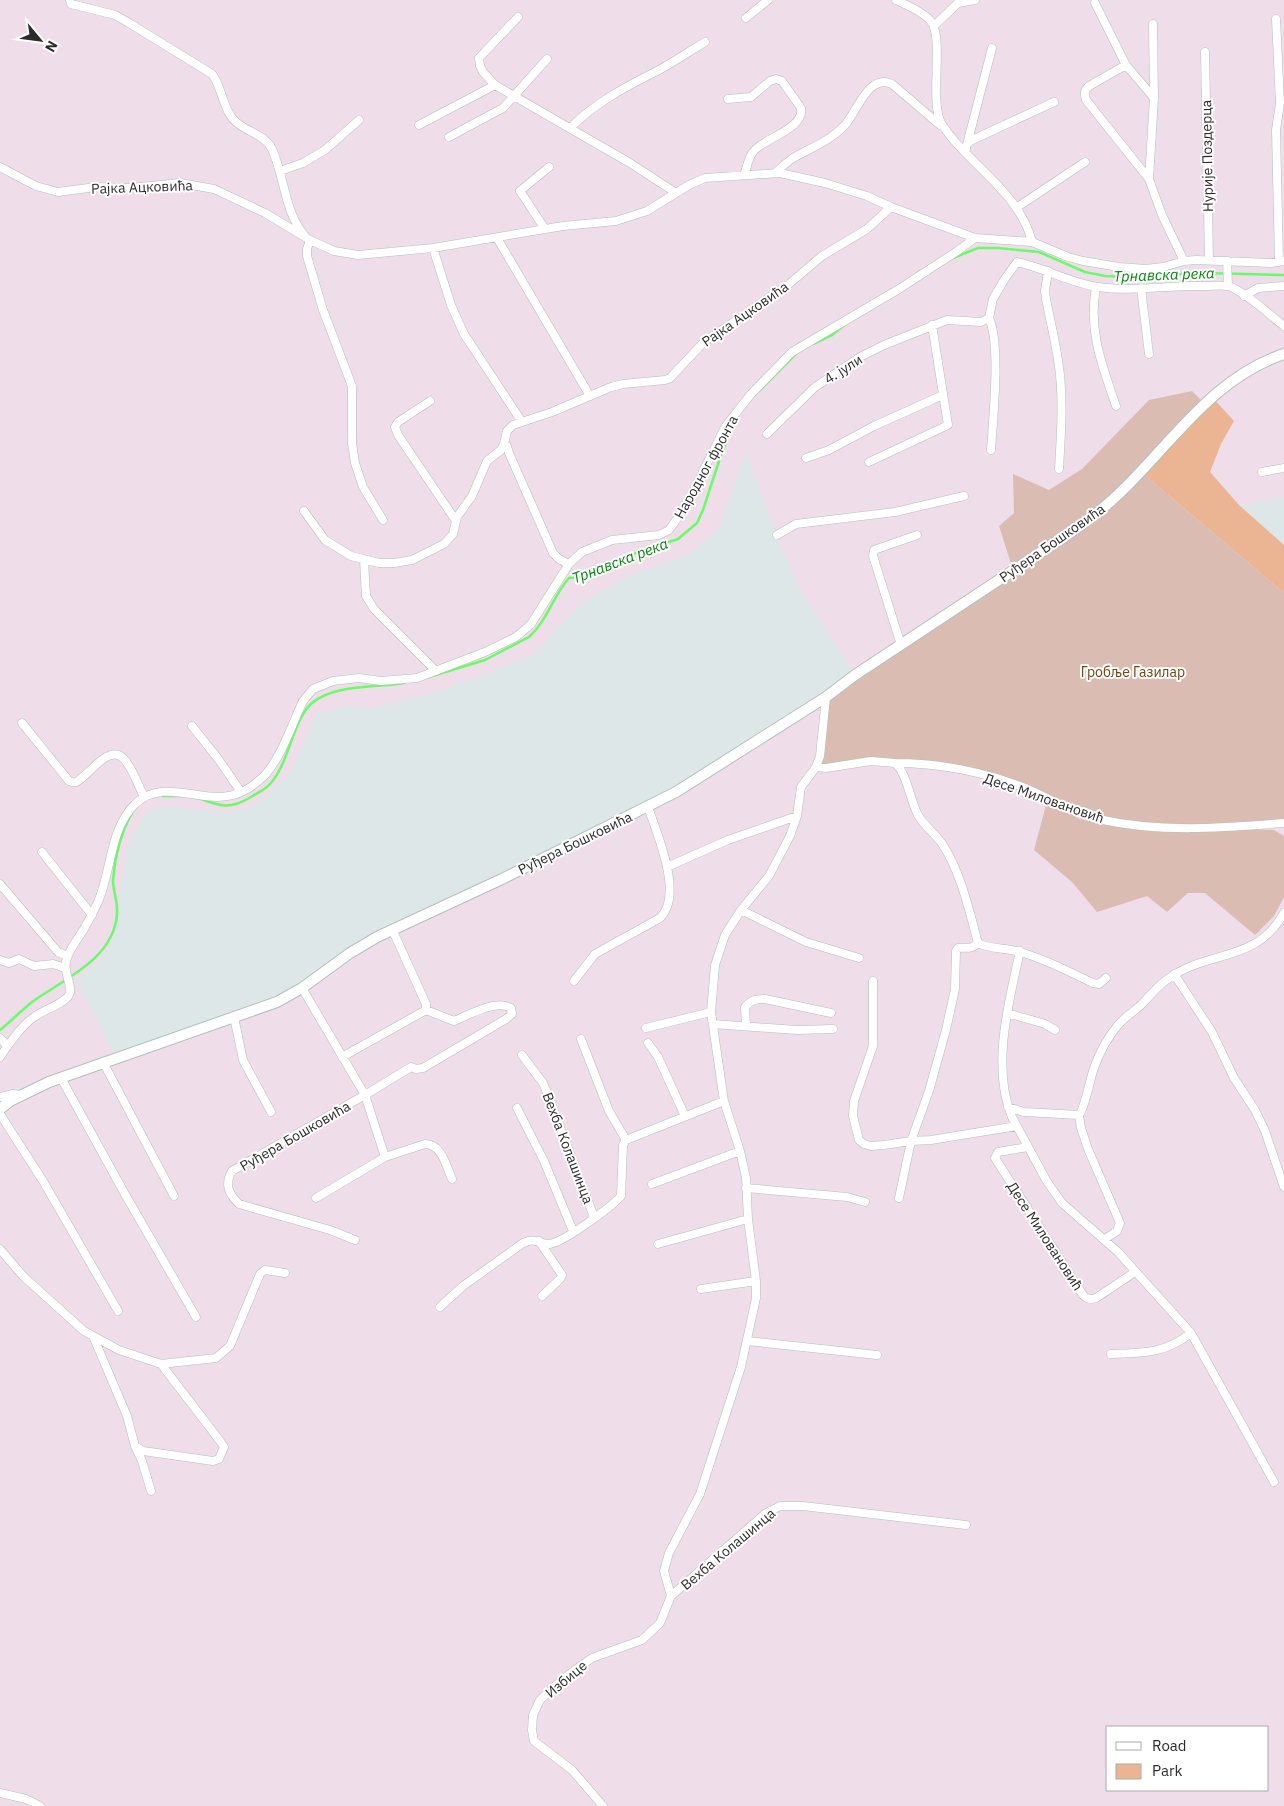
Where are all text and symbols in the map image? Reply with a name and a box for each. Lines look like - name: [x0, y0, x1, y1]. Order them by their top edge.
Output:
- north arrow: [15, 15, 65, 65]
- text: N: [41, 38, 62, 55]
- street label: Нурије Поздерца: [1197, 99, 1217, 212]
- street label: Рајка Ацковића: [91, 176, 194, 198]
- water label: Трнавска река: [1113, 263, 1215, 286]
- street label: Рајка Ацковића: [698, 277, 792, 351]
- street label: 4. јули: [820, 350, 866, 388]
- street label: Народног фронта: [670, 412, 742, 522]
- street label: Руђера Бошковића: [996, 499, 1109, 586]
- water label: Трнавска река: [569, 533, 671, 588]
- park label: Гробље Газилар: [1081, 663, 1185, 681]
- street label: Десе Миловановић: [981, 769, 1107, 827]
- street label: Руђера Бошковића: [515, 807, 636, 878]
- street label: Вехба Колашинца: [538, 1090, 598, 1207]
- street label: Руђера Бошковића: [236, 1097, 354, 1175]
- street label: Десе Миловановић: [1003, 1178, 1087, 1294]
- street label: Вехба Колашинца: [677, 1504, 779, 1594]
- street label: Избице: [541, 1656, 591, 1702]
- legend: [1106, 1726, 1269, 1791]
- text: Road: [1152, 1736, 1187, 1755]
- text: Park: [1152, 1761, 1182, 1780]

